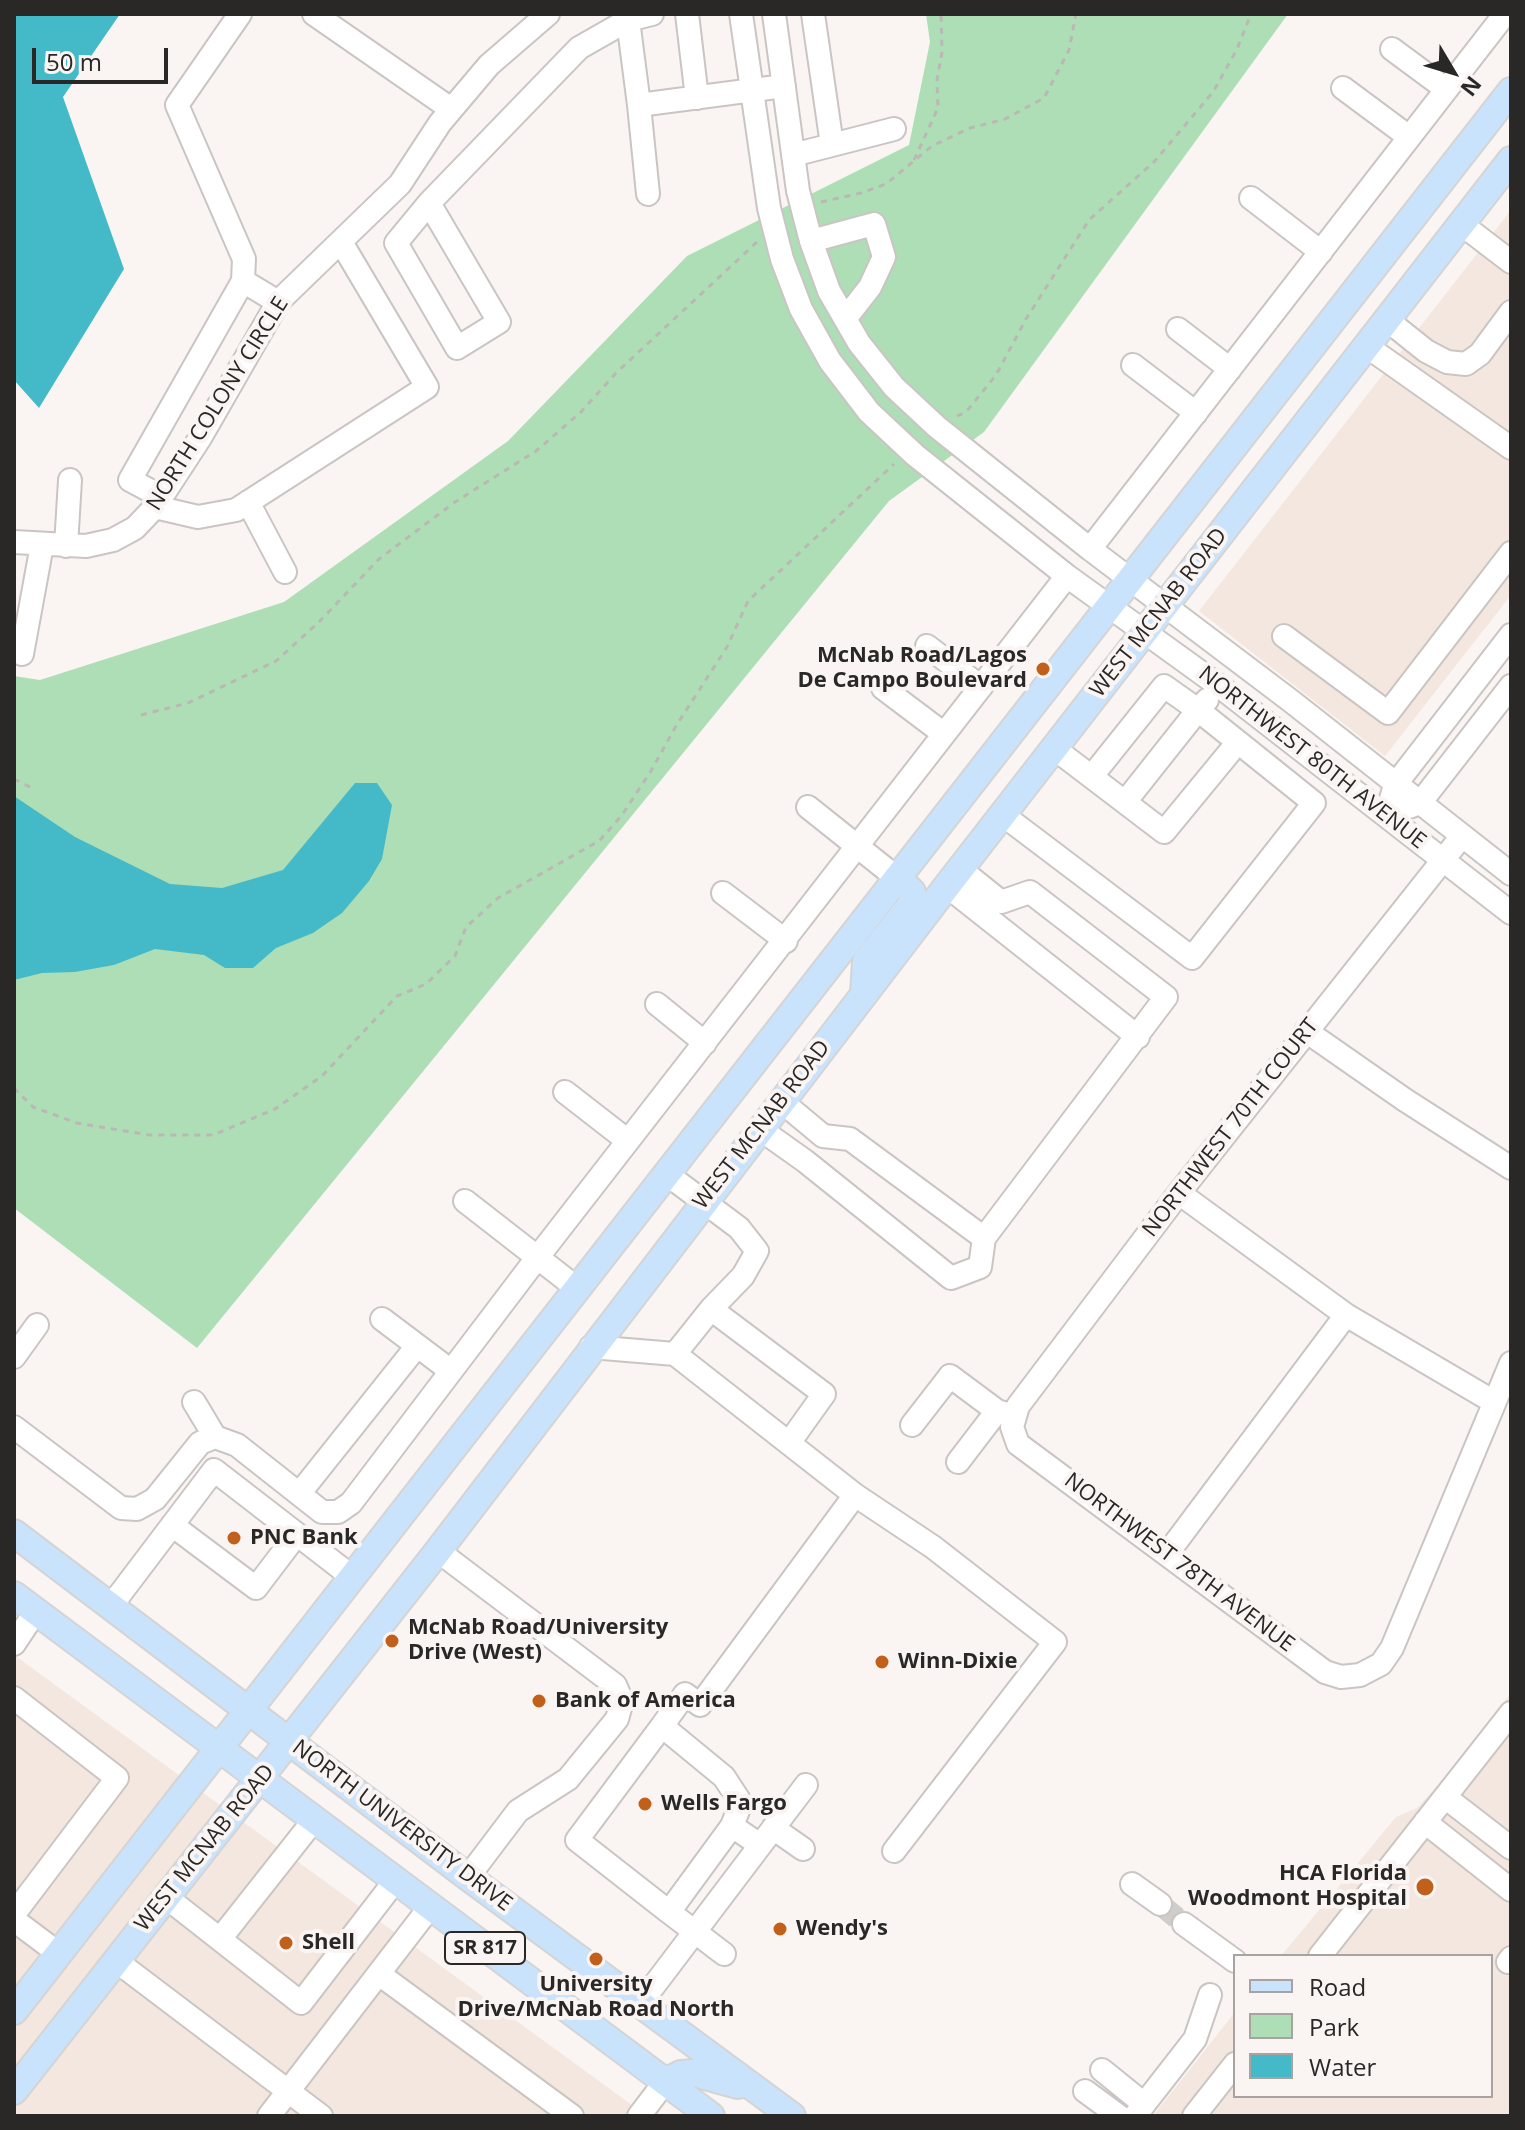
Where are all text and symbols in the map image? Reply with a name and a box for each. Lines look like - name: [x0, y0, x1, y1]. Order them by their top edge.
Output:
- scale bar: [36, 32, 172, 82]
- north arrow: [1413, 32, 1493, 112]
- text: 50 m: [46, 45, 102, 78]
- text: N: [1455, 70, 1489, 103]
- street label: NORTH COLONY CIRCLE: [141, 292, 295, 516]
- street label: WEST MCNAB ROAD: [1085, 523, 1233, 703]
- place label: McNab Road/Lagos De Campo Boulevard: [798, 643, 1027, 694]
- marker: McNab Road/Lagos De Campo Boulevard: [1034, 660, 1052, 678]
- street label: NORTHWEST 80TH AVENUE: [1193, 661, 1431, 855]
- street label: NORTHWEST 70TH COURT: [1138, 1014, 1324, 1242]
- street label: WEST MCNAB ROAD: [688, 1035, 836, 1215]
- street label: NORTHWEST 78TH AVENUE: [1059, 1468, 1299, 1658]
- place label: PNC Bank: [250, 1525, 358, 1551]
- marker: PNC Bank: [225, 1529, 243, 1547]
- place label: McNab Road/University Drive (West): [408, 1615, 668, 1666]
- marker: McNab Road/University Drive (West): [383, 1632, 401, 1650]
- place label: Winn-Dixie: [898, 1649, 1017, 1675]
- marker: Winn-Dixie: [873, 1653, 891, 1671]
- place label: Bank of America: [555, 1688, 736, 1714]
- marker: Bank of America: [530, 1692, 548, 1710]
- street label: NORTH UNIVERSITY DRIVE: [287, 1735, 517, 1917]
- street label: WEST MCNAB ROAD: [130, 1759, 280, 1937]
- place label: Wells Fargo: [661, 1791, 787, 1817]
- marker: Wells Fargo: [636, 1795, 654, 1813]
- place label: HCA Florida Woodmont Hospital: [1188, 1861, 1407, 1912]
- marker: HCA Florida Woodmont Hospital: [1414, 1876, 1436, 1898]
- place label: Wendy's: [796, 1916, 888, 1942]
- marker: Wendy's: [771, 1920, 789, 1938]
- place label: Shell: [302, 1930, 355, 1956]
- road number: SR 817: [445, 1932, 525, 1964]
- marker: Shell: [277, 1934, 295, 1952]
- marker: University Drive/McNab Road North: [587, 1950, 605, 1968]
- legend: [1233, 1954, 1493, 2098]
- text: Road: [1309, 1970, 1366, 2003]
- place label: University Drive/McNab Road North: [457, 1972, 735, 2024]
- text: Park: [1309, 2010, 1359, 2043]
- text: Water: [1309, 2050, 1376, 2083]

